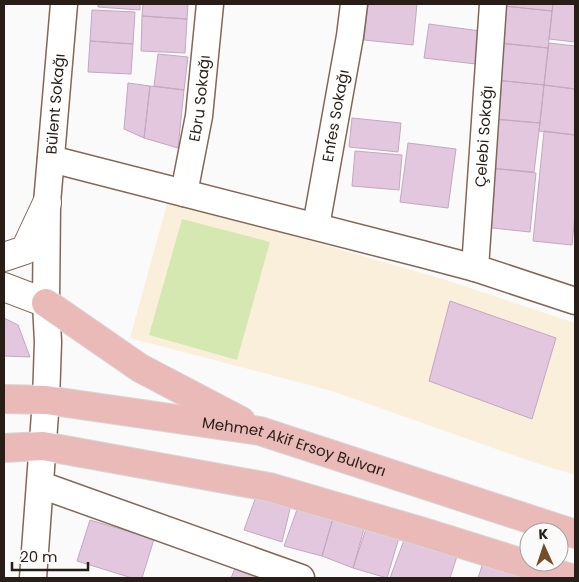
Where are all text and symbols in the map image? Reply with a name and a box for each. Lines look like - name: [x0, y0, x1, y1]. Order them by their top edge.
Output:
- street label: Bülent Sokağı: [40, 53, 70, 155]
- street label: Ebru Sokağı: [183, 54, 215, 143]
- street label: Enfes Sokağı: [317, 68, 354, 164]
- street label: Çelebi Sokağı: [470, 85, 497, 188]
- street label: Mehmet Akif Ersoy Bulvarı: [201, 412, 389, 481]
- north arrow: [519, 522, 569, 572]
- text: K: [538, 524, 549, 544]
- scale bar: [12, 540, 89, 572]
- text: 20 m: [20, 546, 58, 567]

